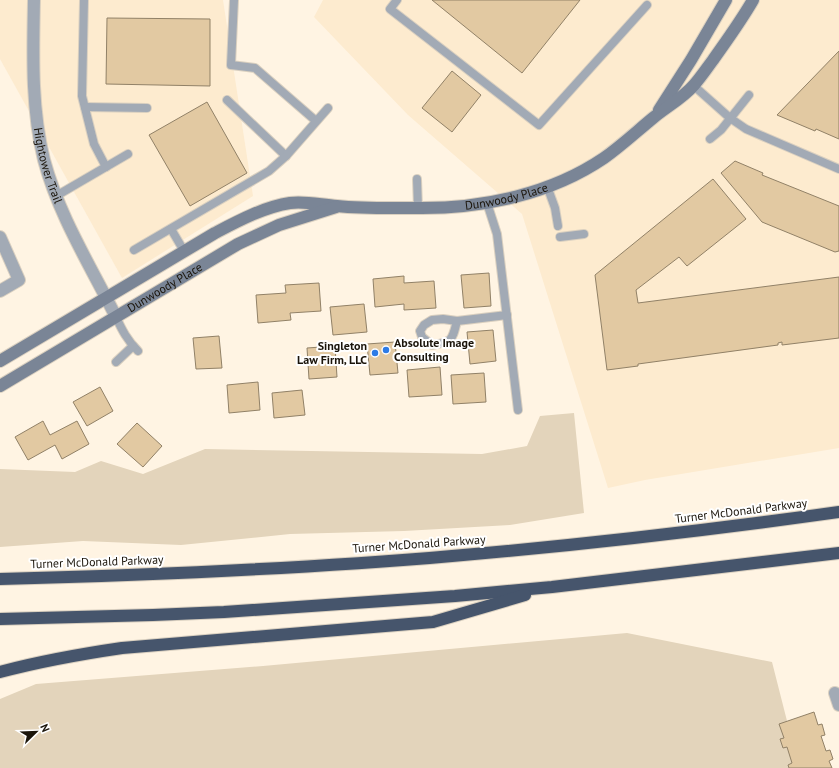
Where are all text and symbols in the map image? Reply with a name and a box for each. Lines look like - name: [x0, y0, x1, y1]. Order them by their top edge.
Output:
- street label: Hightower Trail: [31, 126, 66, 206]
- street label: Dunwoody Place: [464, 179, 550, 213]
- street label: Dunwoody Place: [124, 259, 205, 315]
- place label: Absolute Image Consulting: [394, 335, 474, 364]
- place label: Singleton Law Firm, LLC: [297, 338, 367, 367]
- marker: Absolute Image Consulting: [381, 345, 391, 355]
- marker: Singleton Law Firm, LLC: [370, 348, 380, 358]
- street label: Turner McDonald Parkway: [674, 495, 808, 526]
- street label: Turner McDonald Parkway: [352, 531, 486, 556]
- street label: Turner McDonald Parkway: [30, 552, 164, 571]
- north arrow: [16, 712, 56, 752]
- text: N: [37, 722, 53, 734]

